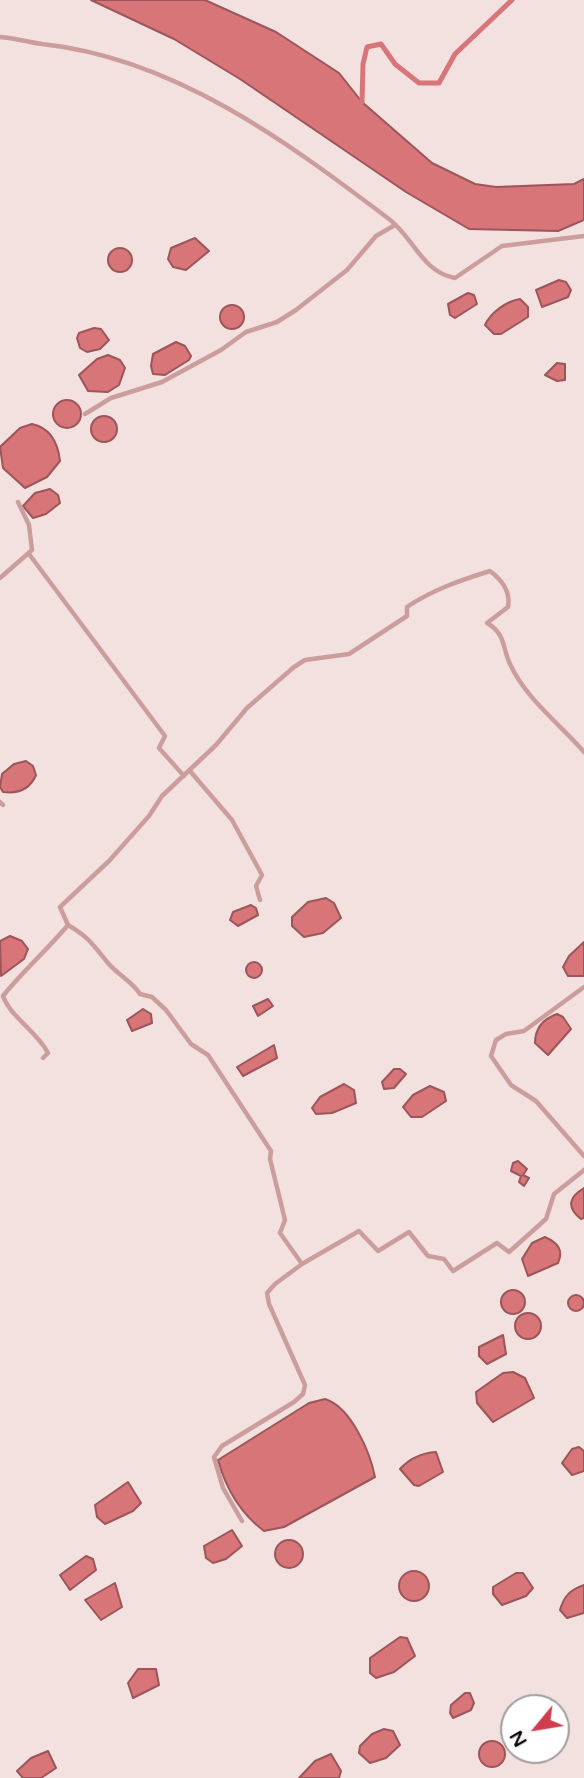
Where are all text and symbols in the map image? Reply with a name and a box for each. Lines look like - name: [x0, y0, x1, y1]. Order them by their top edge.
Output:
- north arrow: [500, 1694, 570, 1764]
- text: N: [505, 1726, 532, 1751]

